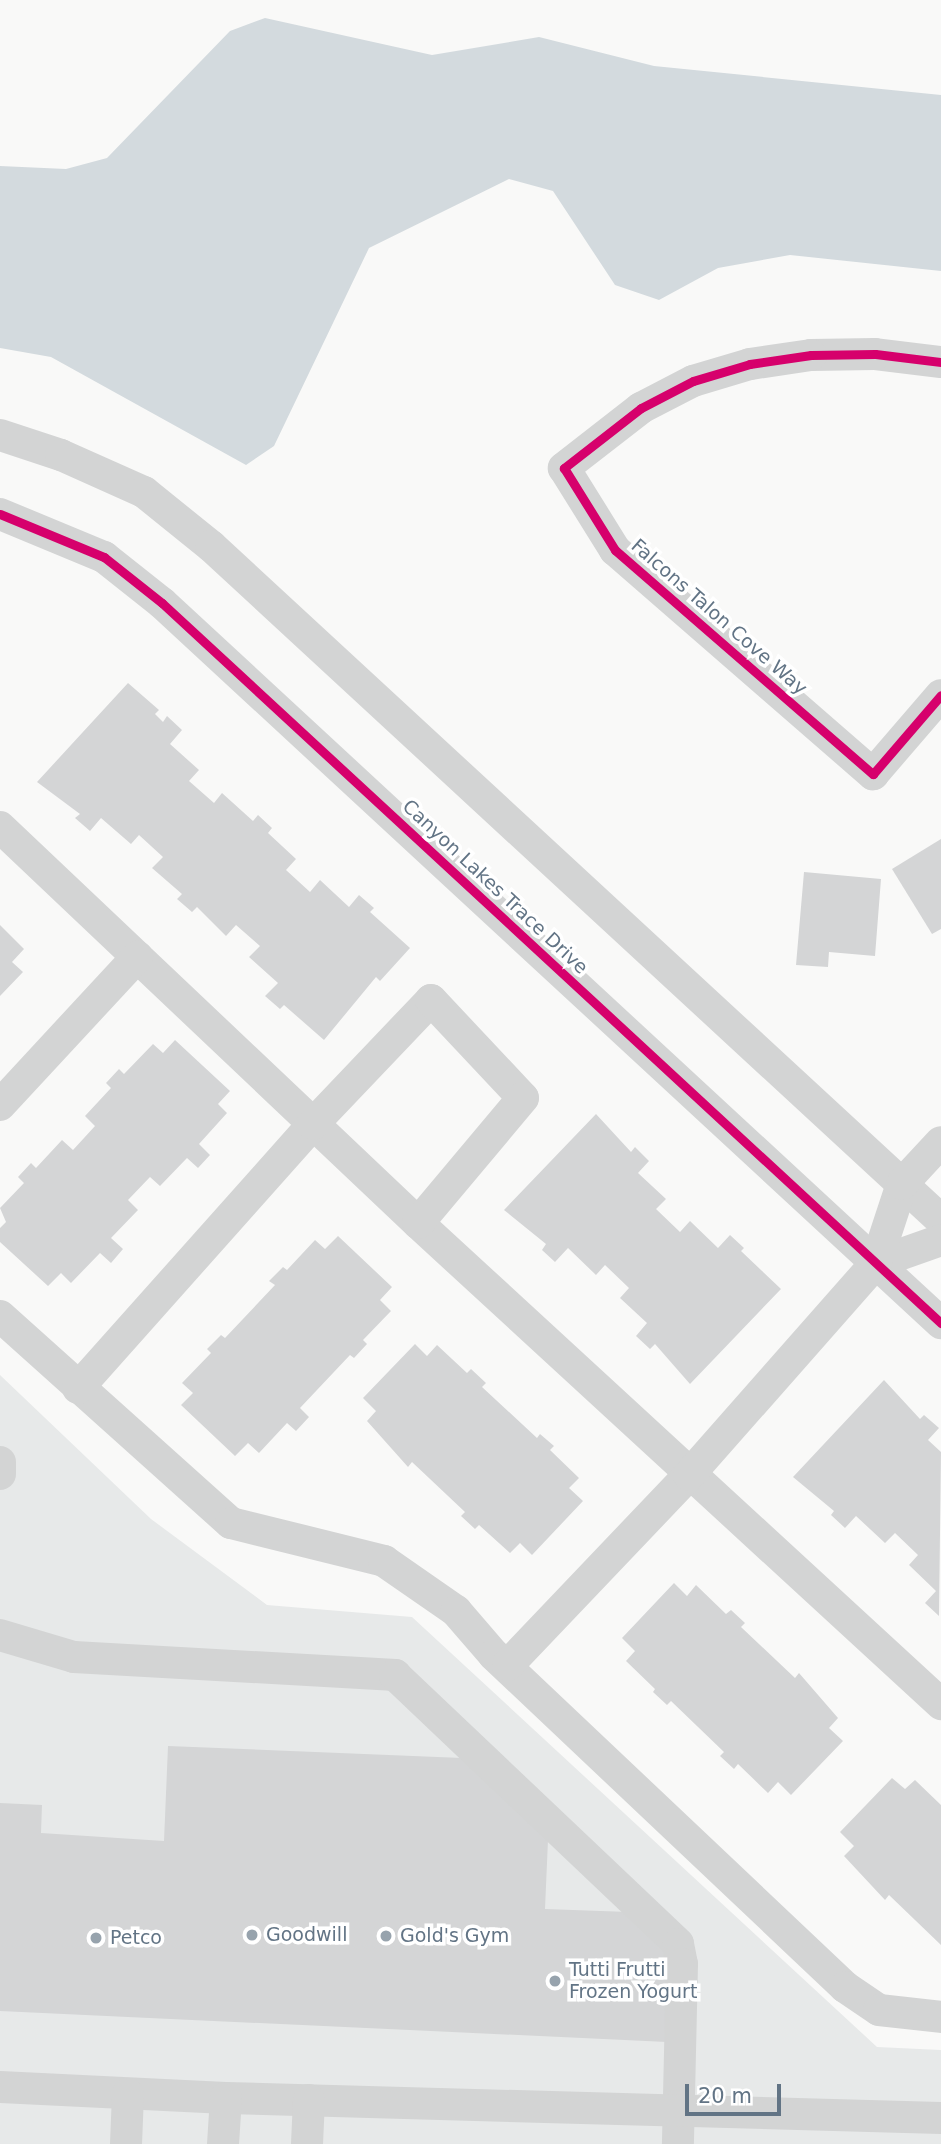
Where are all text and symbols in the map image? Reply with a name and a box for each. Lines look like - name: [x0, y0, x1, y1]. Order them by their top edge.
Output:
- street label: Falcons Talon Cove Way: [626, 534, 812, 700]
- street label: Canyon Lakes Trace Drive: [398, 795, 592, 979]
- place label: Goodwill: [266, 1924, 347, 1946]
- place label: Gold's Gym: [400, 1925, 509, 1947]
- place label: Petco: [110, 1927, 162, 1949]
- marker: Goodwill: [244, 1927, 260, 1943]
- marker: Gold's Gym: [378, 1928, 394, 1944]
- marker: Petco: [88, 1930, 104, 1946]
- place label: Tutti Frutti Frozen Yogurt: [569, 1959, 697, 2003]
- marker: Tutti Frutti Frozen Yogurt: [547, 1973, 563, 1989]
- scale bar: [689, 2070, 785, 2114]
- text: 20 m: [698, 2084, 752, 2108]

